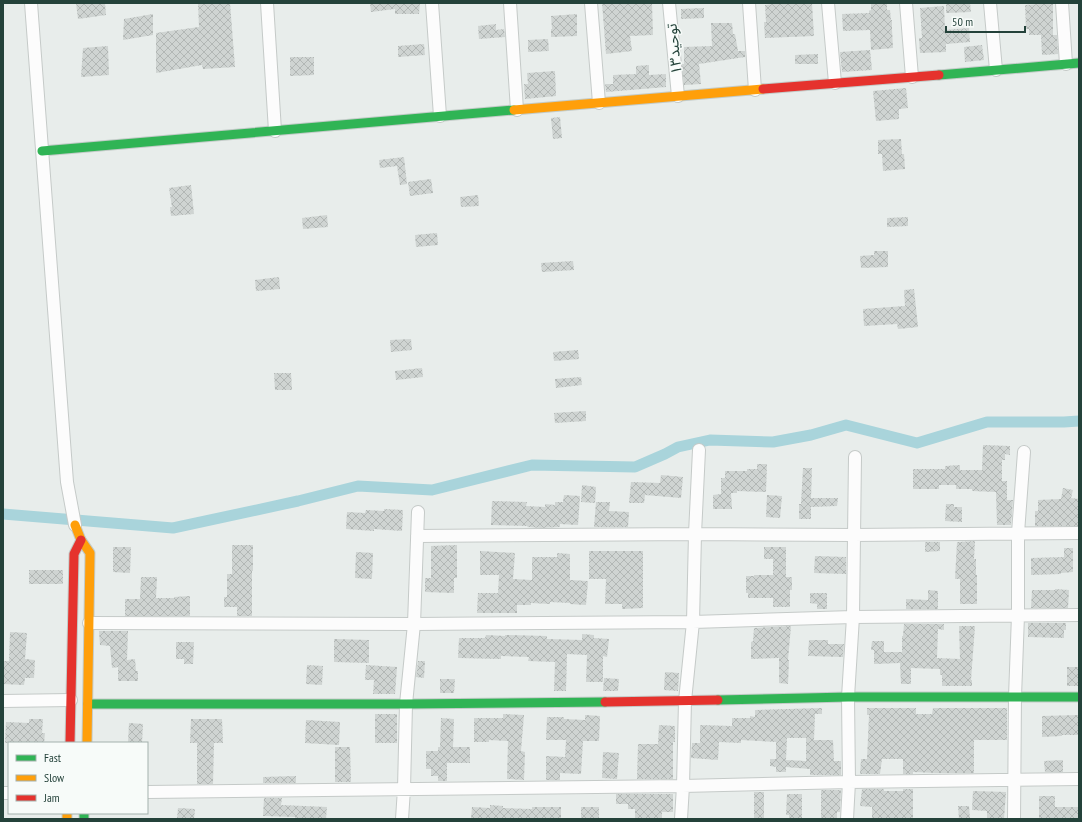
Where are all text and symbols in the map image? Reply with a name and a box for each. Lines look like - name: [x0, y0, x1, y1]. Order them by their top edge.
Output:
- scale bar: [946, 8, 1025, 34]
- text: 50 m: [952, 14, 973, 29]
- street label: توحید۱۳: [661, 23, 686, 75]
- legend: [8, 742, 148, 814]
- text: Fast: [44, 750, 62, 765]
- text: Slow: [44, 770, 65, 785]
- text: Jam: [43, 790, 60, 805]

